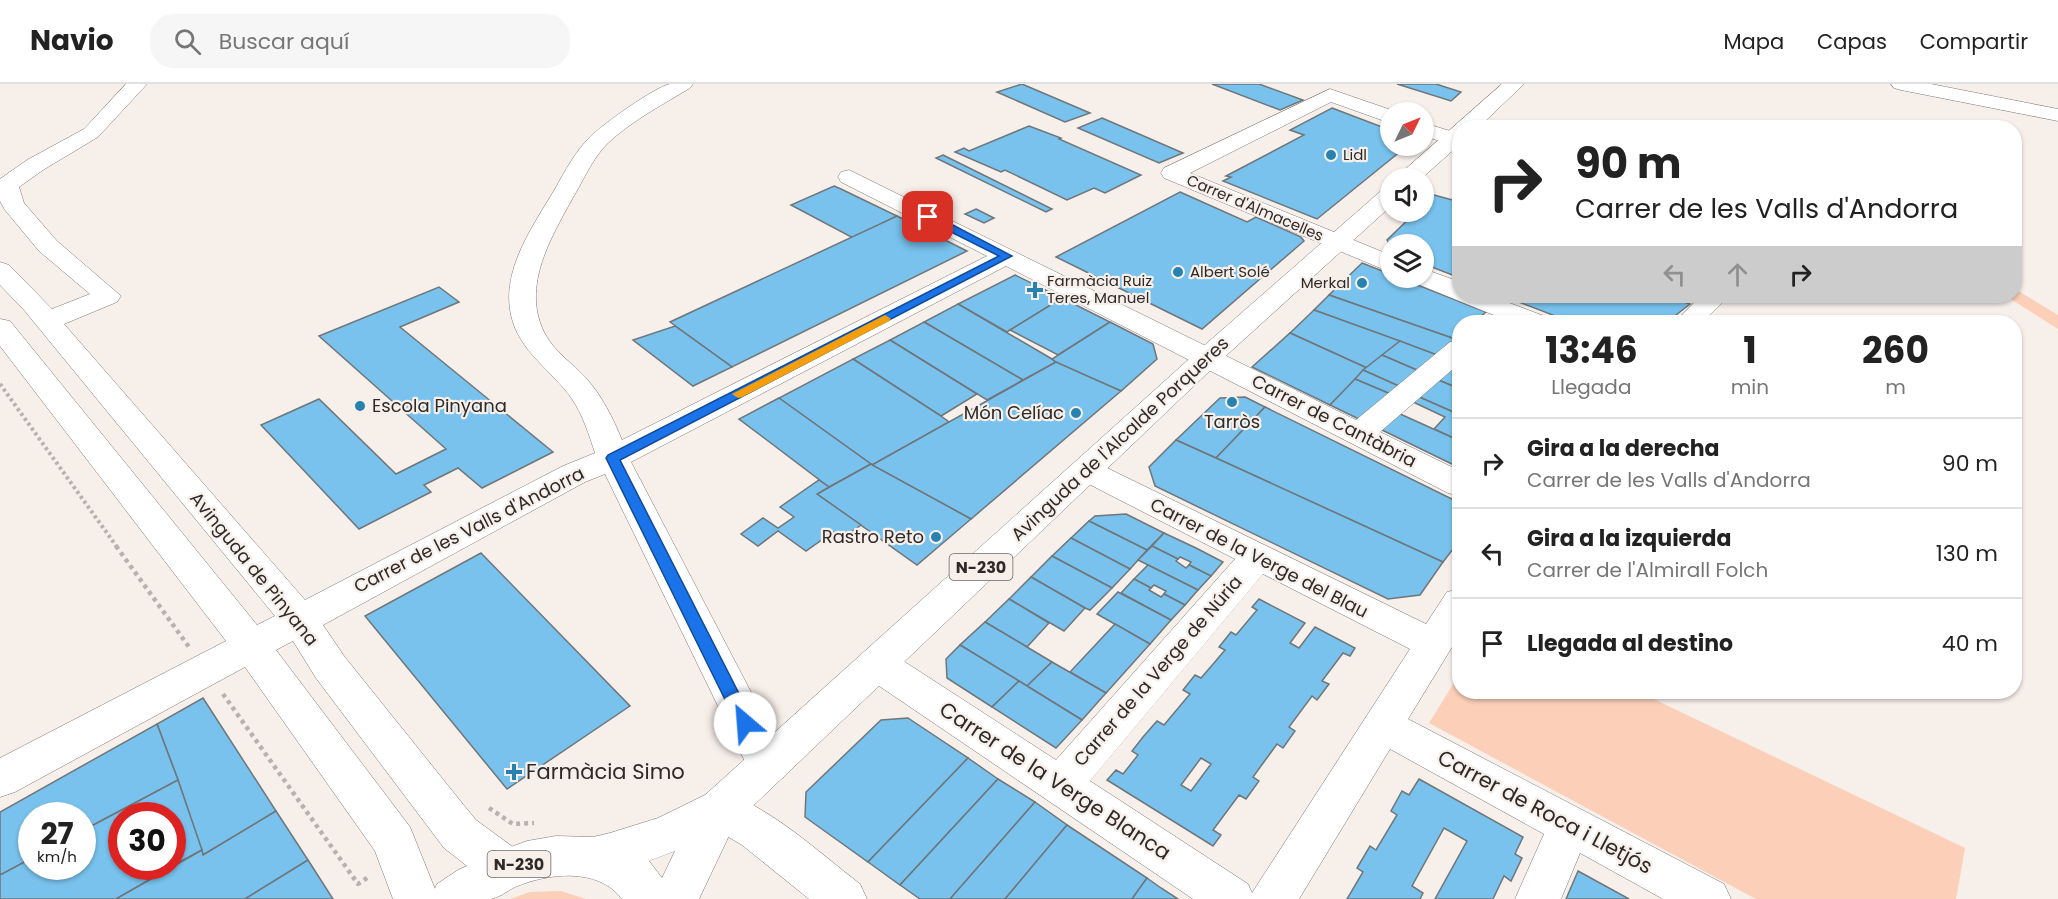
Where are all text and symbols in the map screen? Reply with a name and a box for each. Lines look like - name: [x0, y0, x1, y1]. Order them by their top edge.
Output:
- search box: [150, 14, 570, 68]
- text: Navio: [30, 21, 114, 60]
- icon: search: [171, 25, 204, 58]
- text: Buscar aquí: [219, 26, 349, 57]
- text: Mapa: [1723, 27, 1784, 56]
- text: Capas: [1817, 27, 1887, 56]
- text: Compartir: [1920, 27, 2028, 56]
- north arrow: [1380, 102, 1434, 156]
- map controls: [1380, 102, 1434, 288]
- text: 90 m: [1575, 134, 1682, 193]
- place label: Lidl: [1343, 144, 1367, 165]
- icon: right: [1476, 144, 1554, 222]
- marker: Lidl: [1324, 148, 1338, 162]
- button: sound: [1380, 168, 1434, 222]
- street label: Carrer d'Almacelles: [1184, 169, 1327, 246]
- text: Carrer de les Valls d'Andorra: [1575, 190, 1958, 227]
- pin: [902, 191, 953, 242]
- icon: arrive: [911, 200, 944, 233]
- button: layers: [1380, 234, 1434, 288]
- icon: left: [1658, 258, 1691, 291]
- icon: ahead: [1721, 258, 1754, 291]
- icon: right: [1784, 258, 1817, 291]
- place label: Albert Solé: [1190, 261, 1270, 282]
- marker: Albert Solé: [1171, 265, 1185, 279]
- place label: Farmàcia Ruiz Teres, Manuel: [1047, 270, 1152, 308]
- place label: Merkal: [1301, 272, 1350, 293]
- marker: Merkal: [1355, 276, 1369, 290]
- marker: Farmàcia Ruiz Teres, Manuel: [1028, 283, 1042, 297]
- text: 13:46: [1545, 325, 1638, 376]
- text: 1: [1743, 325, 1757, 376]
- text: 260: [1862, 325, 1929, 376]
- street label: Avinguda de l'Alcalde Porqueres: [1005, 331, 1234, 546]
- street label: Carrer de Cantàbria: [1247, 368, 1421, 473]
- text: Llegada: [1551, 373, 1631, 401]
- text: min: [1731, 373, 1769, 401]
- text: m: [1885, 373, 1906, 401]
- place label: Escola Pinyana: [372, 393, 507, 418]
- marker: Tarròs: [1225, 395, 1239, 409]
- marker: Escola Pinyana: [353, 399, 367, 413]
- place label: Món Celíac: [964, 400, 1064, 425]
- marker: Món Celíac: [1069, 406, 1083, 420]
- place label: Tarròs: [1204, 409, 1260, 434]
- text: Gira a la derecha: [1527, 433, 1720, 464]
- icon: right: [1476, 447, 1509, 480]
- text: 90 m: [1942, 448, 1998, 479]
- street label: Carrer de les Valls d'Andorra: [349, 460, 588, 599]
- text: Carrer de les Valls d'Andorra: [1527, 466, 1811, 494]
- street label: Avinguda de Pinyana: [184, 486, 324, 651]
- street label: Carrer de la Verge del Blau: [1146, 492, 1373, 624]
- text: Gira a la izquierda: [1527, 523, 1731, 554]
- place label: Rastro Reto: [822, 524, 924, 549]
- marker: Rastro Reto: [929, 530, 943, 544]
- icon: left: [1476, 537, 1509, 570]
- text: 130 m: [1936, 538, 1998, 569]
- road number: N-230: [950, 554, 1012, 580]
- text: Carrer de l'Almirall Folch: [1527, 556, 1768, 584]
- street label: Carrer de la Verge de Núria: [1068, 570, 1248, 772]
- icon: arrive: [1476, 627, 1509, 660]
- text: Llegada al destino: [1527, 628, 1733, 659]
- text: 40 m: [1942, 628, 1998, 659]
- position arrow: [713, 691, 777, 755]
- street label: Carrer de la Verge Blanca: [934, 695, 1177, 866]
- street label: Carrer de Roca i Lletjós: [1433, 743, 1658, 881]
- place label: Farmàcia Simo: [526, 757, 685, 786]
- marker: Farmàcia Simo: [507, 765, 521, 779]
- speed limit sign: 30: [108, 802, 186, 880]
- text: 27: [40, 812, 74, 855]
- text: km/h: [37, 846, 77, 867]
- road number: N-230: [488, 851, 550, 877]

